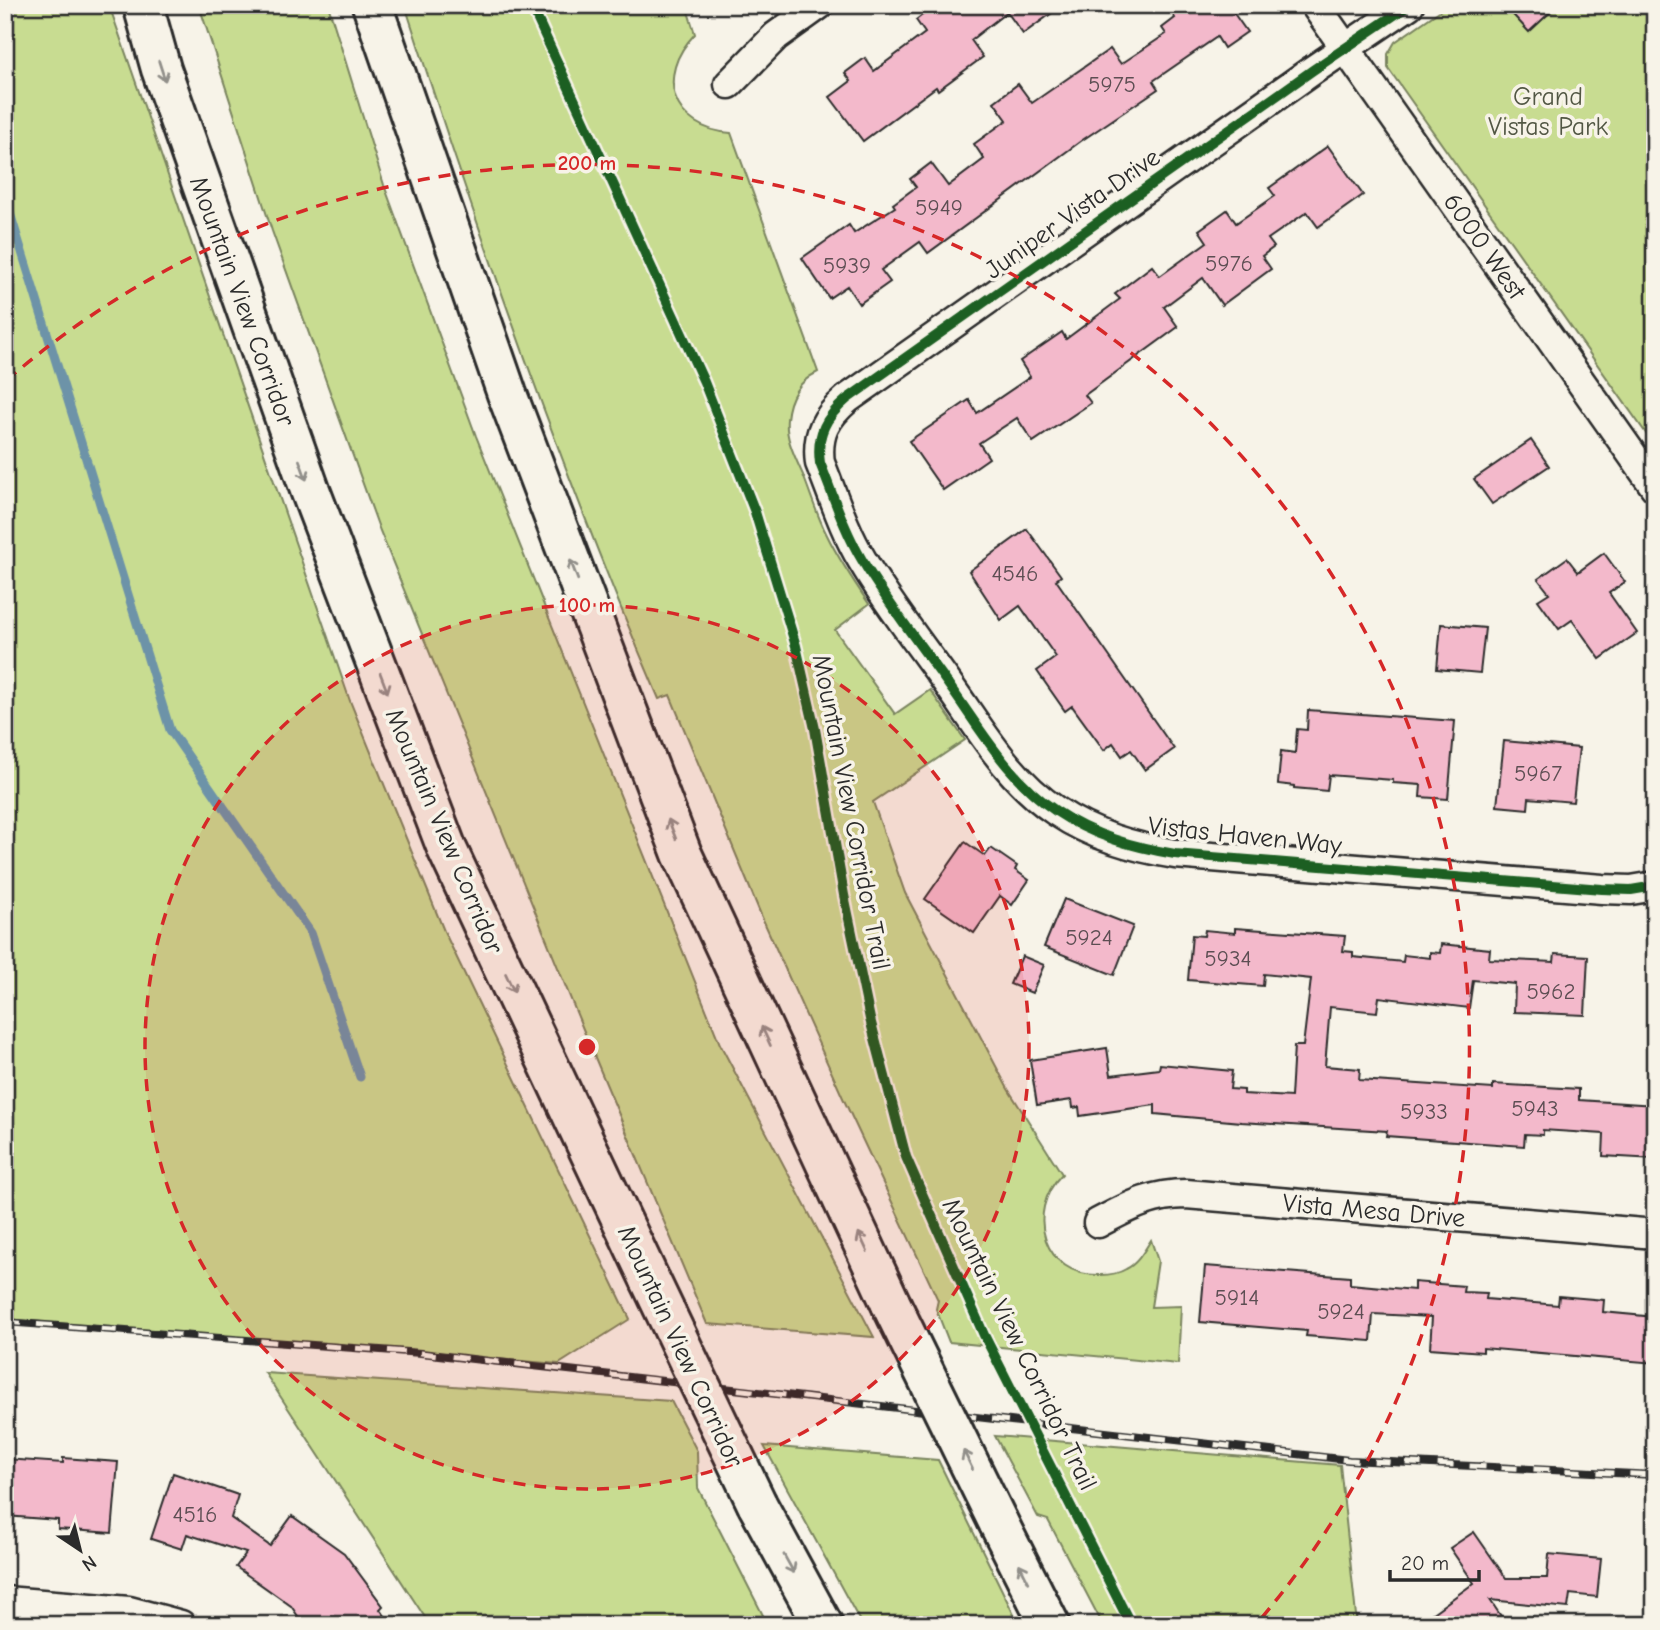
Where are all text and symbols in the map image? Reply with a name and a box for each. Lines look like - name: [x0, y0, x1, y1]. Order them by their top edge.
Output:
- one-way arrow: [156, 60, 169, 82]
- house number: 5975: [1088, 71, 1136, 98]
- park label: Grand Vistas Park: [1488, 82, 1608, 142]
- street label: Juniper Vista Drive: [979, 142, 1166, 285]
- text: 200 m: [558, 151, 616, 175]
- street label: Mountain View Corridor: [183, 172, 301, 431]
- street label: 6000 West: [1437, 188, 1532, 307]
- house number: 5949: [915, 194, 963, 221]
- house number: 5976: [1205, 250, 1253, 277]
- house number: 5939: [823, 252, 871, 279]
- one-way arrow: [297, 459, 310, 481]
- one-way arrow: [567, 560, 579, 582]
- house number: 4546: [991, 560, 1039, 587]
- text: 100 m: [559, 593, 615, 617]
- street label: Mountain View Corridor Trail: [806, 652, 896, 972]
- one-way arrow: [378, 671, 391, 693]
- street label: Mountain View Corridor: [379, 704, 510, 959]
- house number: 5967: [1514, 760, 1562, 787]
- street label: Vistas Haven Way: [1147, 811, 1344, 861]
- one-way arrow: [665, 818, 678, 840]
- house number: 5924: [1065, 924, 1113, 951]
- house number: 5934: [1204, 945, 1252, 972]
- one-way arrow: [503, 972, 517, 993]
- house number: 5962: [1526, 978, 1576, 1005]
- one-way arrow: [759, 1026, 773, 1047]
- centre of rings: [575, 1035, 599, 1059]
- house number: 5943: [1511, 1095, 1559, 1122]
- house number: 5933: [1400, 1098, 1448, 1125]
- street label: Vista Mesa Drive: [1281, 1188, 1466, 1234]
- street label: Mountain View Corridor Trail: [935, 1194, 1103, 1495]
- street label: Mountain View Corridor: [611, 1221, 750, 1473]
- one-way arrow: [855, 1232, 869, 1253]
- house number: 5914: [1215, 1284, 1259, 1311]
- house number: 5924: [1317, 1298, 1365, 1325]
- one-way arrow: [961, 1450, 974, 1471]
- house number: 4516: [172, 1501, 218, 1528]
- north arrow: [46, 1514, 116, 1584]
- scale bar: [1390, 1539, 1480, 1583]
- text: N: [78, 1551, 101, 1576]
- text: 20 m: [1401, 1551, 1449, 1575]
- one-way arrow: [783, 1553, 797, 1574]
- one-way arrow: [1016, 1563, 1030, 1584]

